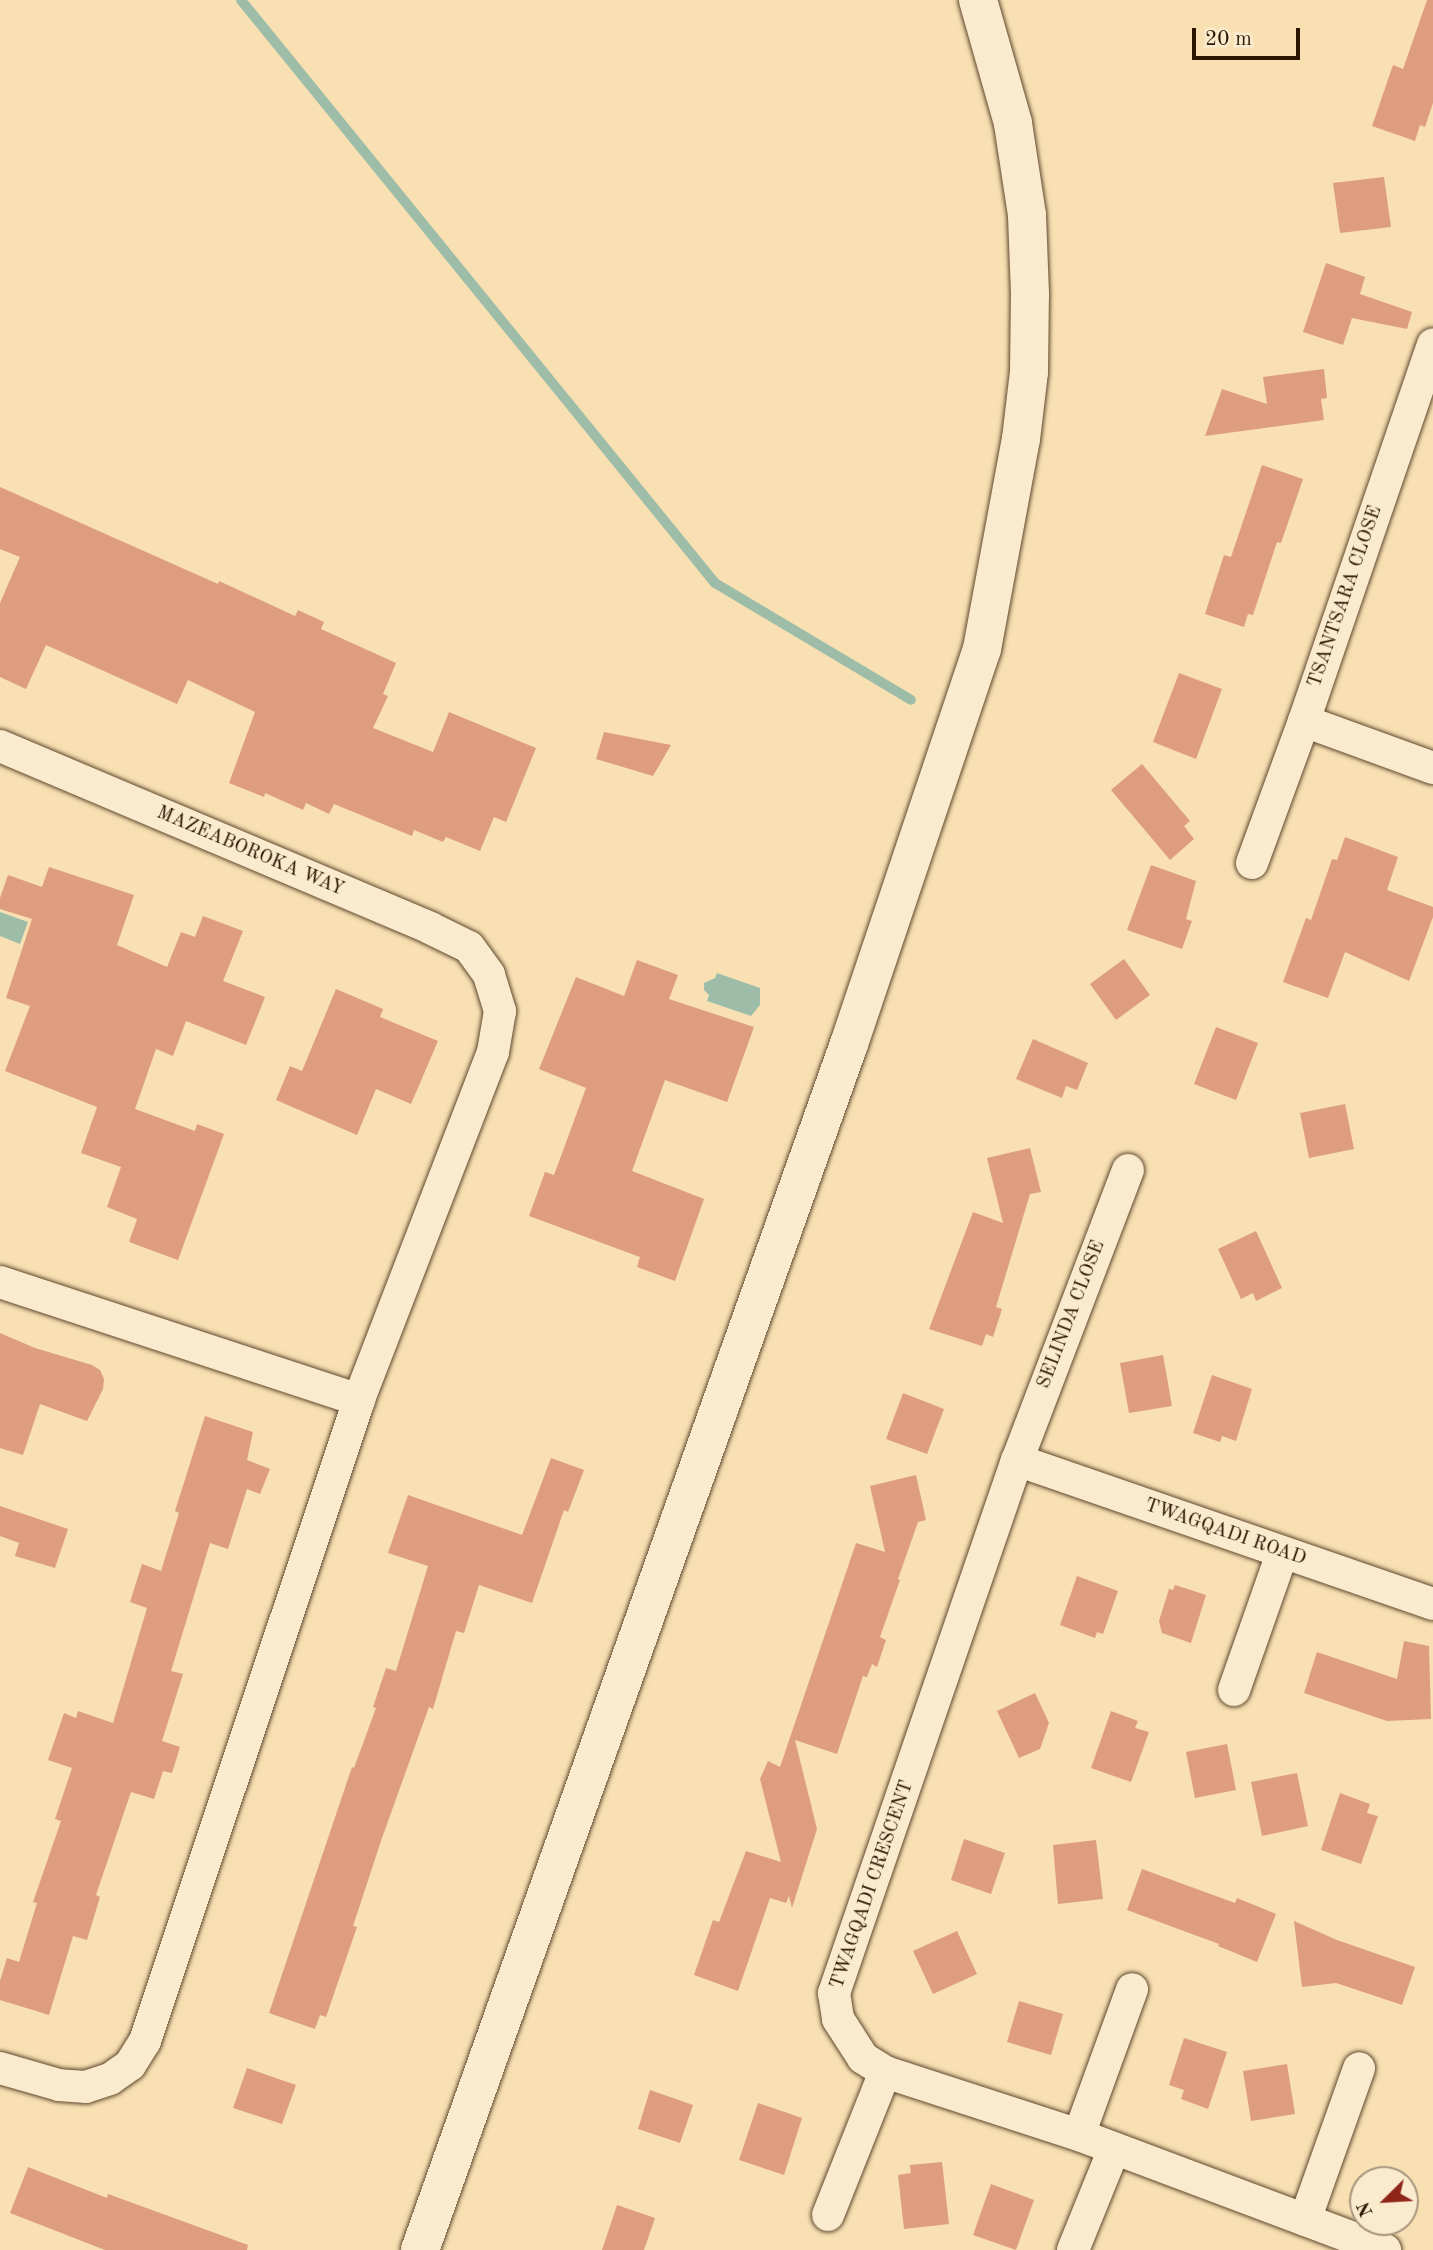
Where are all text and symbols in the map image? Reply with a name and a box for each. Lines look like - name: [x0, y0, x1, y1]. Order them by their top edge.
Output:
- scale bar: [1195, 14, 1304, 58]
- text: 20 m: [1205, 29, 1252, 50]
- street label: TSANTSARA CLOSE: [1304, 503, 1388, 691]
- street label: MAZEABOROKA WAY: [153, 802, 347, 902]
- street label: SELINDA CLOSE: [1033, 1238, 1111, 1392]
- street label: TWAGQADI ROAD: [1141, 1495, 1309, 1571]
- street label: TWAGQADI CRESCENT: [827, 1778, 919, 1992]
- north arrow: [1349, 2166, 1419, 2236]
- text: N: [1355, 2198, 1378, 2219]

